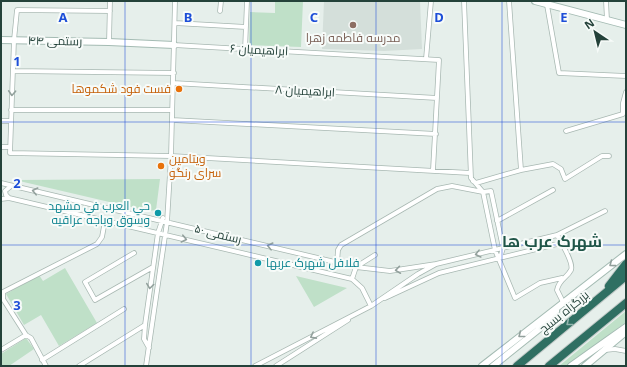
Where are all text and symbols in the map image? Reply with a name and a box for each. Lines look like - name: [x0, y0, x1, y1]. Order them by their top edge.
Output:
- text: A: [59, 8, 68, 26]
- text: B: [184, 8, 192, 26]
- text: C: [310, 8, 318, 26]
- text: D: [434, 8, 444, 26]
- text: E: [560, 8, 568, 26]
- north arrow: [575, 12, 615, 52]
- text: N: [581, 15, 597, 32]
- marker: مدرسه فاطمه زهرا: [348, 20, 358, 30]
- place label: مدرسه فاطمه زهرا: [306, 29, 400, 46]
- street label: رستمی ۴۴: [28, 32, 82, 49]
- street label: ابراهیمیان ۶: [229, 39, 289, 60]
- text: 1: [13, 52, 21, 70]
- place label: فست فود شکموها: [71, 80, 171, 97]
- street label: ابراهیمیان ۸: [275, 80, 335, 101]
- marker: فست فود شکموها: [174, 84, 184, 94]
- one-way arrow: [7, 90, 16, 96]
- place label: ویتامین سرای رنگو: [169, 150, 221, 181]
- marker: ویتامین سرای رنگو: [156, 161, 166, 171]
- text: 2: [13, 174, 21, 192]
- one-way arrow: [32, 187, 38, 195]
- place label: حي العرب في مشهد وسوق وباجه عراقيه: [48, 197, 150, 228]
- marker: حي العرب في مشهد وسوق وباجه عراقيه: [153, 208, 163, 218]
- street label: رستمی ۵۰: [193, 219, 243, 248]
- district label: شهرک عرب ها: [502, 230, 602, 252]
- one-way arrow: [180, 235, 187, 243]
- one-way arrow: [267, 243, 274, 251]
- one-way arrow: [475, 250, 482, 258]
- place label: فلافل شهرک عربها: [266, 254, 359, 271]
- marker: فلافل شهرک عربها: [253, 258, 263, 268]
- one-way arrow: [610, 259, 617, 266]
- one-way arrow: [395, 265, 401, 274]
- one-way arrow: [146, 283, 155, 289]
- street label: بزرگراه بسیج: [535, 286, 592, 337]
- text: 3: [13, 296, 21, 314]
- one-way arrow: [566, 319, 574, 326]
- one-way arrow: [519, 330, 526, 337]
- one-way arrow: [310, 331, 317, 338]

